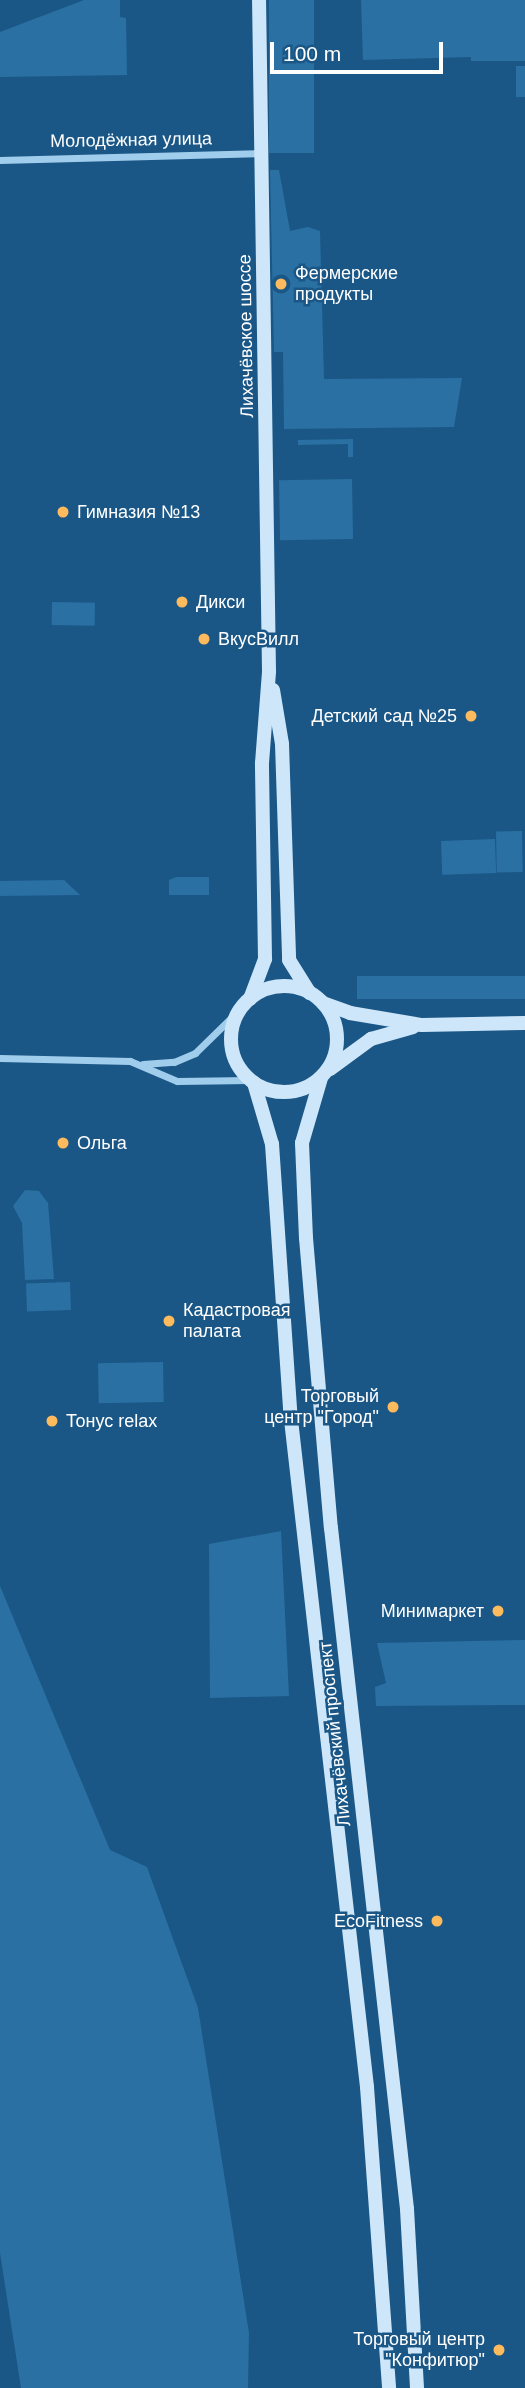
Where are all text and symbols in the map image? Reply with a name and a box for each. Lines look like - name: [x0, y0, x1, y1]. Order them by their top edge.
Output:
- scale bar: [273, 28, 446, 72]
- text: 100 m: [283, 42, 341, 65]
- street label: Молодёжная улица: [50, 128, 212, 152]
- street label: Лихачёвское шоссе: [234, 254, 258, 418]
- place label: Фермерские продукты: [295, 263, 398, 306]
- marker: Фермерские продукты: [273, 276, 289, 292]
- place label: Гимназия №13: [77, 501, 200, 523]
- marker: Гимназия №13: [55, 504, 71, 520]
- place label: Дикси: [196, 591, 245, 613]
- marker: Дикси: [174, 594, 190, 610]
- place label: ВкусВилл: [218, 628, 299, 650]
- marker: ВкусВилл: [196, 631, 212, 647]
- place label: Детский сад №25: [312, 705, 457, 727]
- marker: Детский сад №25: [463, 708, 479, 724]
- place label: Ольга: [77, 1132, 127, 1154]
- marker: Ольга: [55, 1135, 71, 1151]
- place label: Кадастровая палата: [183, 1300, 290, 1342]
- marker: Кадастровая палата: [161, 1313, 177, 1329]
- place label: Торговый центр "Город": [264, 1386, 379, 1428]
- marker: Торговый центр "Город": [385, 1399, 401, 1415]
- place label: Тонус relax: [66, 1410, 157, 1432]
- marker: Тонус relax: [44, 1413, 60, 1429]
- place label: Минимаркет: [381, 1600, 484, 1622]
- marker: Минимаркет: [490, 1603, 506, 1619]
- street label: Лихачёвский проспект: [315, 1640, 355, 1828]
- place label: EcoFitness: [334, 1910, 423, 1932]
- marker: EcoFitness: [429, 1913, 445, 1929]
- place label: Торговый центр "Конфитюр": [353, 2329, 485, 2372]
- marker: Торговый центр "Конфитюр": [491, 2342, 507, 2358]

